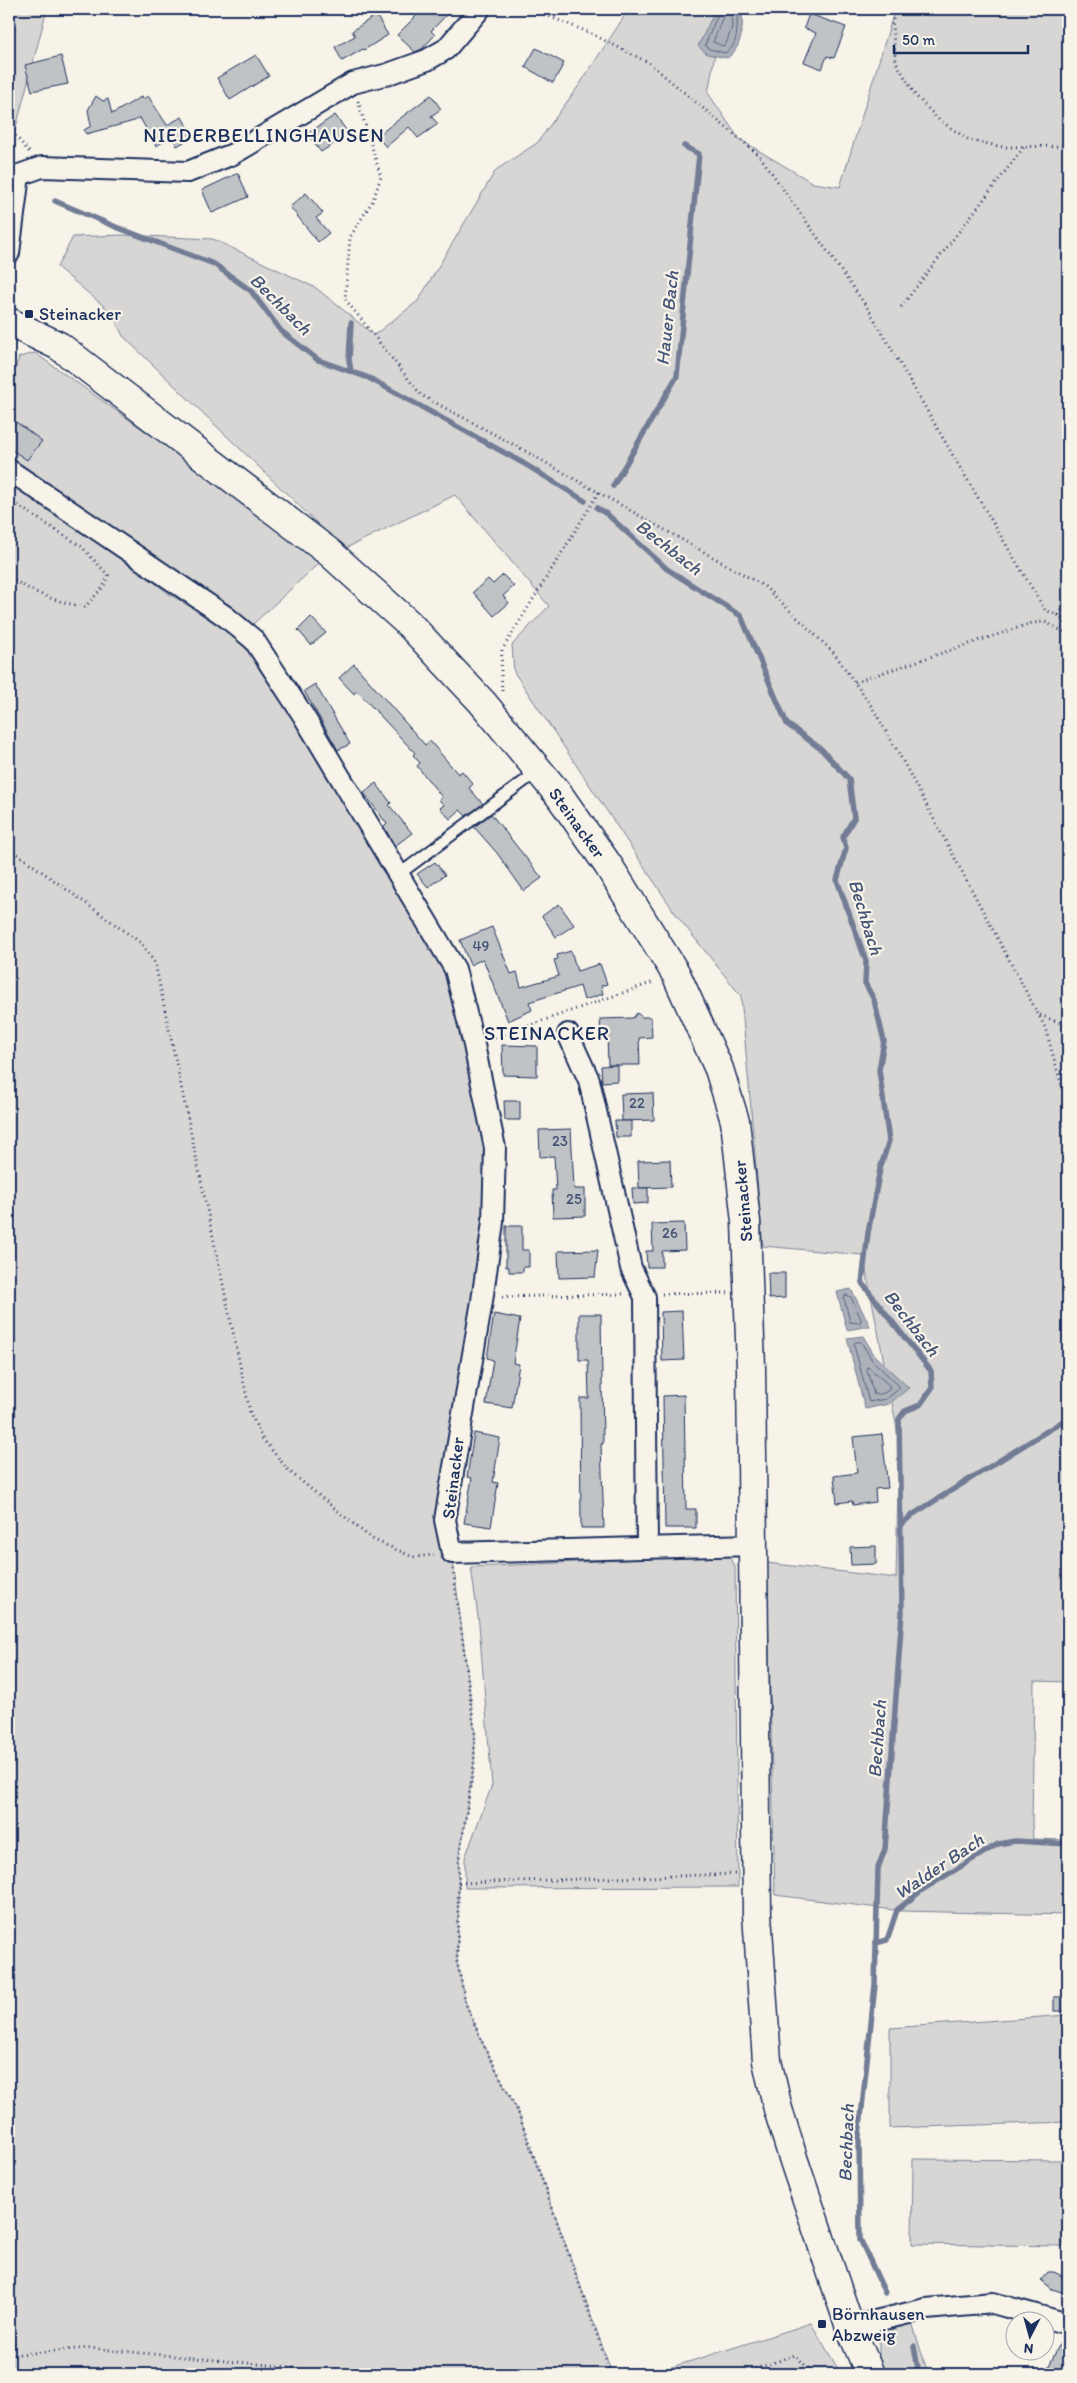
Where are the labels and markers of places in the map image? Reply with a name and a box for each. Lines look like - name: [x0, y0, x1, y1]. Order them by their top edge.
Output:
- place label: Steinacker: [39, 303, 121, 325]
- marker: Steinacker: [23, 308, 35, 320]
- place label: Börnhausen Abzweig: [832, 2303, 925, 2346]
- marker: Börnhausen Abzweig: [816, 2318, 828, 2330]

